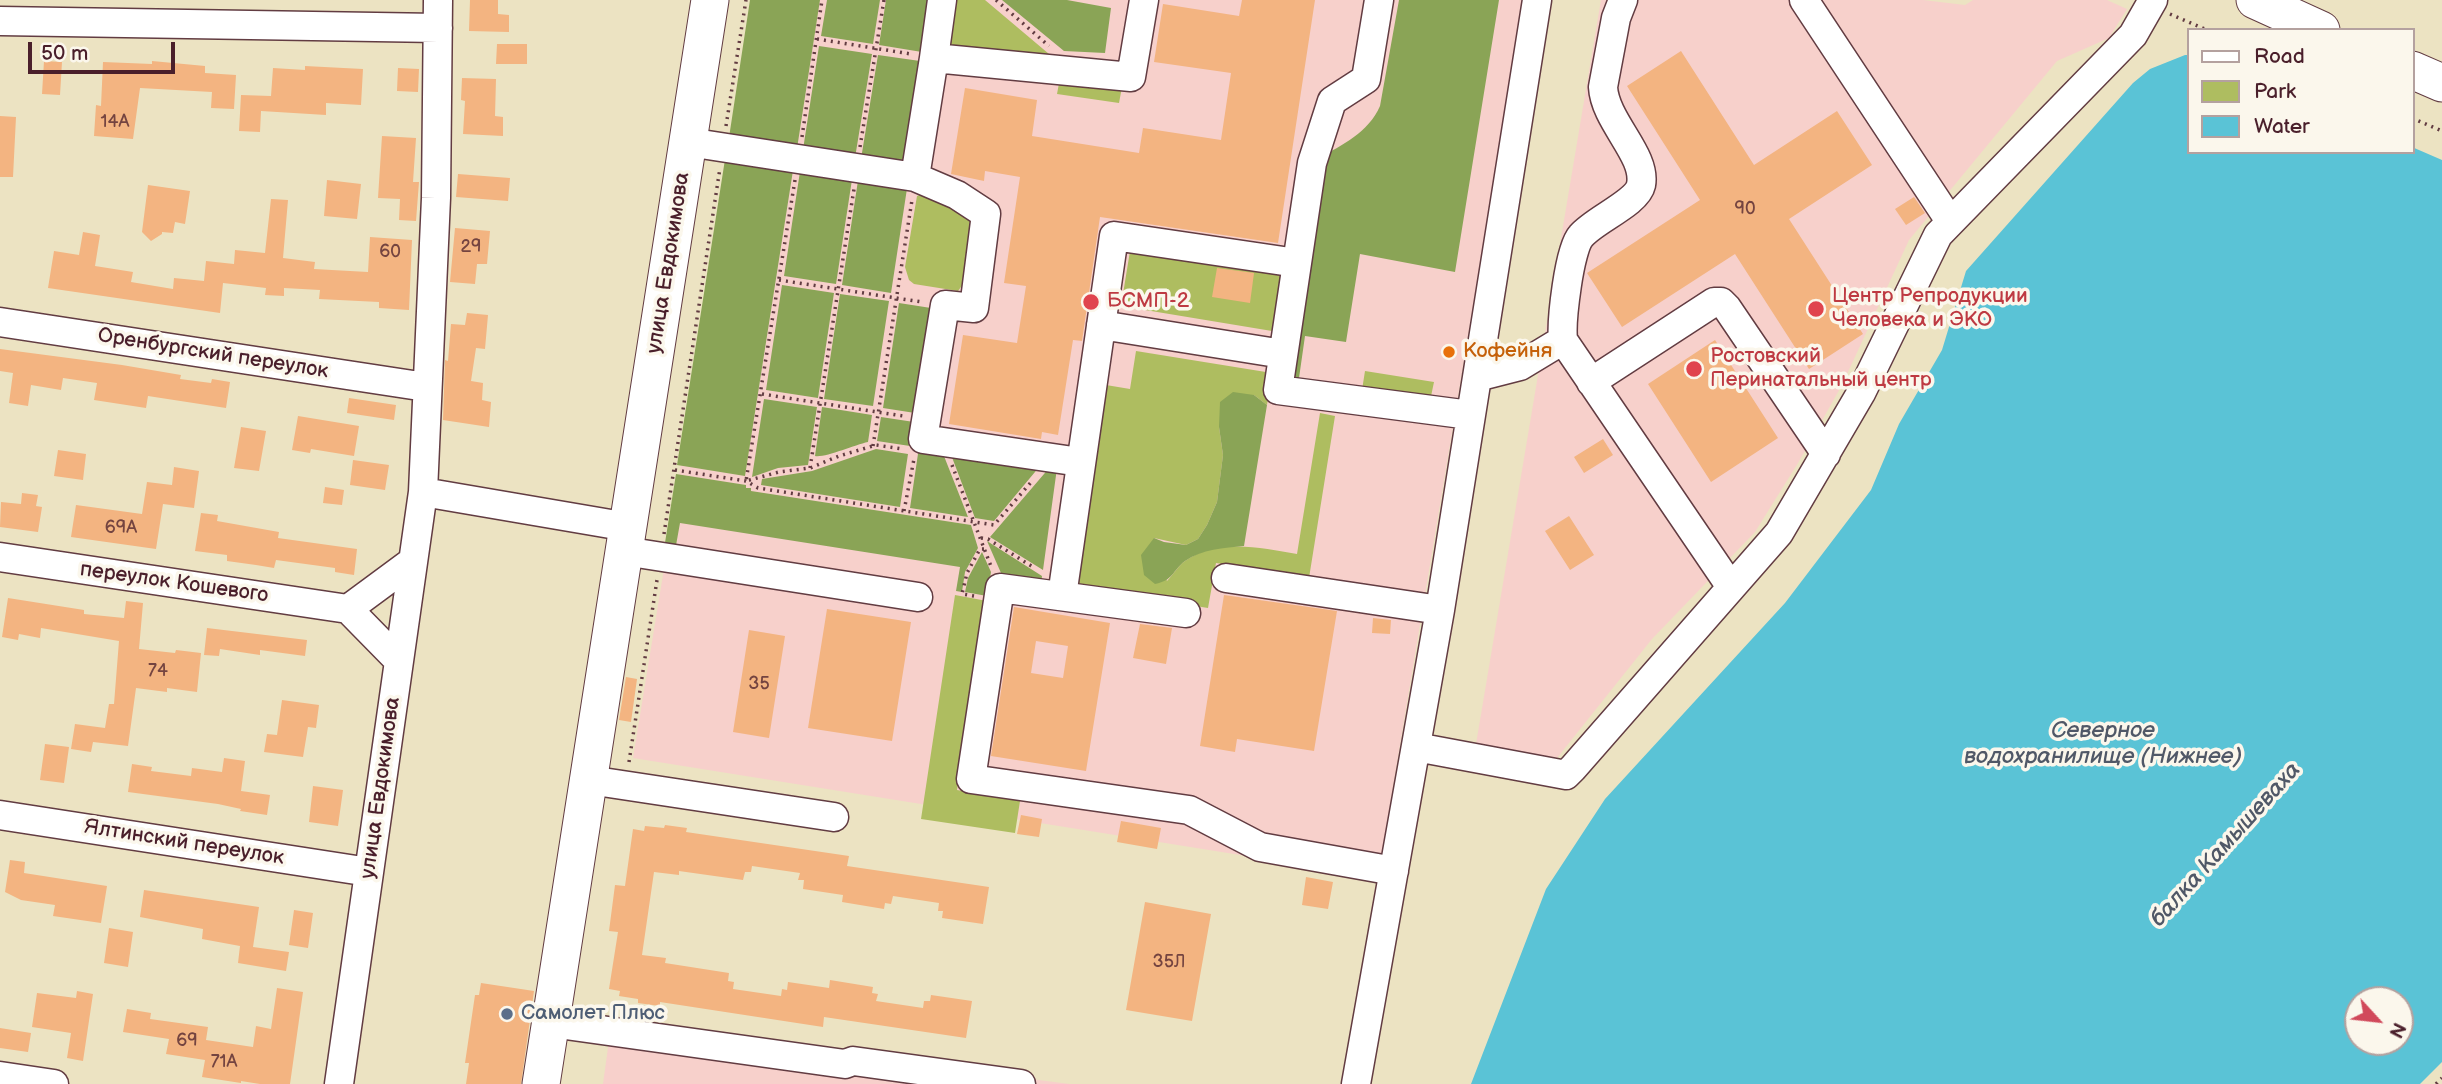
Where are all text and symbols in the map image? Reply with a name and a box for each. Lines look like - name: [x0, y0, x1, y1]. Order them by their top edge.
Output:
- scale bar: [32, 28, 178, 72]
- legend: [2186, 28, 2414, 154]
- text: 50 m: [41, 41, 88, 66]
- text: Road: [2254, 44, 2305, 69]
- text: Park: [2254, 79, 2296, 104]
- house number: 14А: [101, 111, 129, 133]
- text: Water: [2254, 114, 2310, 139]
- street label: улица Евдокимова: [642, 171, 696, 355]
- house number: 90: [1735, 198, 1755, 220]
- house number: 29: [460, 236, 482, 258]
- house number: 60: [379, 241, 401, 263]
- place label: Центр Репродукции Человека и ЭКО: [1832, 284, 2028, 334]
- place label: БСМП-2: [1107, 289, 1189, 315]
- marker: БСМП-2: [1081, 292, 1101, 312]
- marker: Центр Репродукции Человека и ЭКО: [1806, 299, 1826, 319]
- street label: Оренбургский переулок: [96, 323, 330, 385]
- place label: Кофейня: [1463, 339, 1552, 365]
- marker: Кофейня: [1441, 344, 1457, 360]
- place label: Ростовский Перинатальный центр: [1710, 344, 1932, 394]
- marker: Ростовский Перинатальный центр: [1684, 359, 1704, 379]
- house number: 69А: [105, 517, 137, 539]
- street label: переулок Кошевого: [78, 557, 270, 609]
- house number: 74: [148, 660, 168, 682]
- house number: 35: [748, 673, 770, 695]
- street label: улица Евдокимова: [356, 696, 406, 880]
- water label: Северное водохранилище (Нижнее): [1964, 717, 2242, 771]
- water label: балка Камышеваха: [2145, 757, 2307, 933]
- street label: Ялтинский переулок: [82, 815, 286, 871]
- house number: 35Л: [1153, 951, 1185, 973]
- north arrow: [2344, 986, 2414, 1056]
- place label: Самолет Плюс: [521, 1001, 665, 1027]
- marker: Самолет Плюс: [499, 1006, 515, 1022]
- text: N: [2383, 1018, 2410, 1041]
- house number: 69: [176, 1030, 198, 1052]
- house number: 71А: [211, 1051, 237, 1073]

